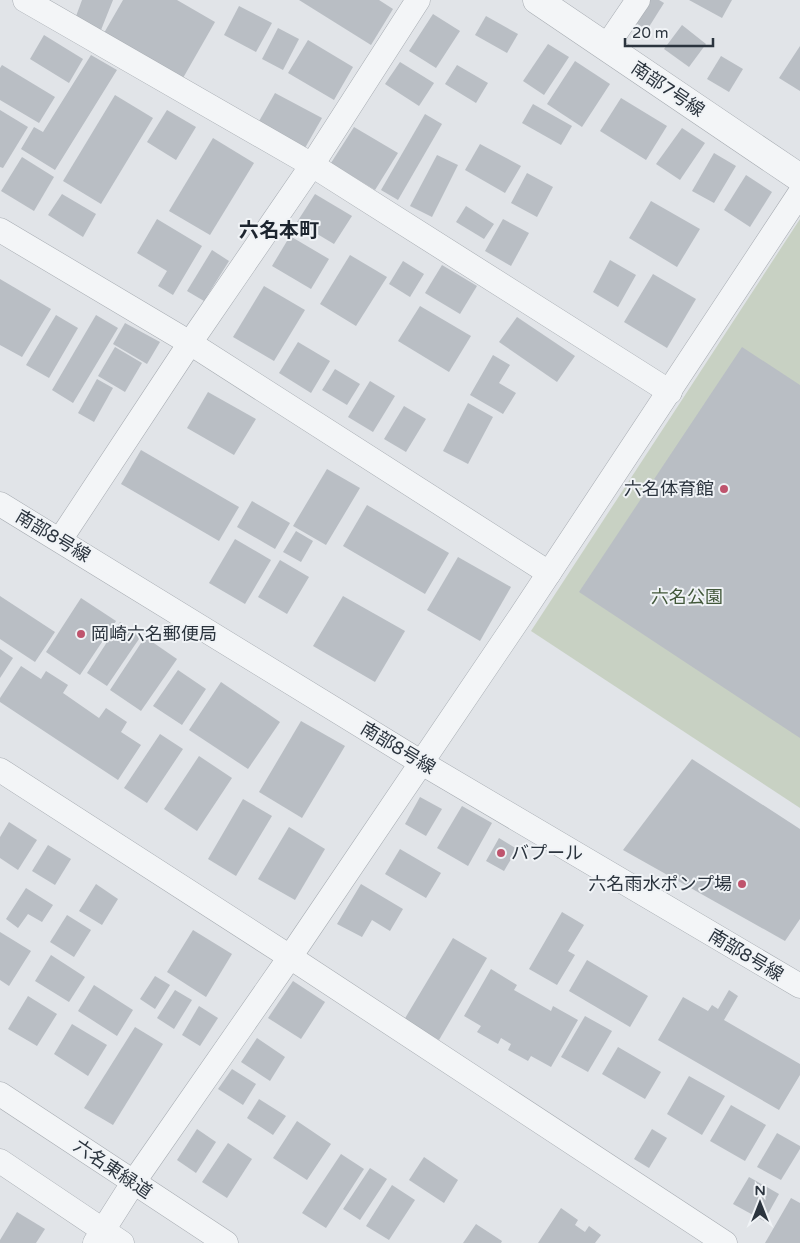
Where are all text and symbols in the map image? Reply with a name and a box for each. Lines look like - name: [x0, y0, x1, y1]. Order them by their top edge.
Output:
- scale bar: [625, 15, 712, 47]
- text: 20 m: [632, 24, 669, 42]
- street label: 南部7号線: [627, 57, 709, 121]
- district label: 六名本町: [239, 219, 319, 243]
- place label: 六名体育館: [624, 478, 714, 500]
- marker: 六名体育館: [718, 483, 730, 495]
- street label: 南部8号線: [12, 505, 94, 567]
- park label: 六名公園: [651, 586, 723, 608]
- place label: 岡崎六名郵便局: [91, 623, 217, 645]
- marker: 岡崎六名郵便局: [75, 628, 87, 640]
- street label: 南部8号線: [357, 717, 439, 779]
- place label: バプール: [511, 842, 583, 864]
- marker: バプール: [495, 847, 507, 859]
- place label: 六名雨水ポンプ場: [589, 873, 732, 895]
- marker: 六名雨水ポンプ場: [736, 878, 748, 890]
- street label: 南部8号線: [705, 924, 787, 986]
- street label: 六名東緑道: [70, 1135, 156, 1203]
- north arrow: [735, 1178, 785, 1228]
- text: N: [754, 1182, 766, 1199]

